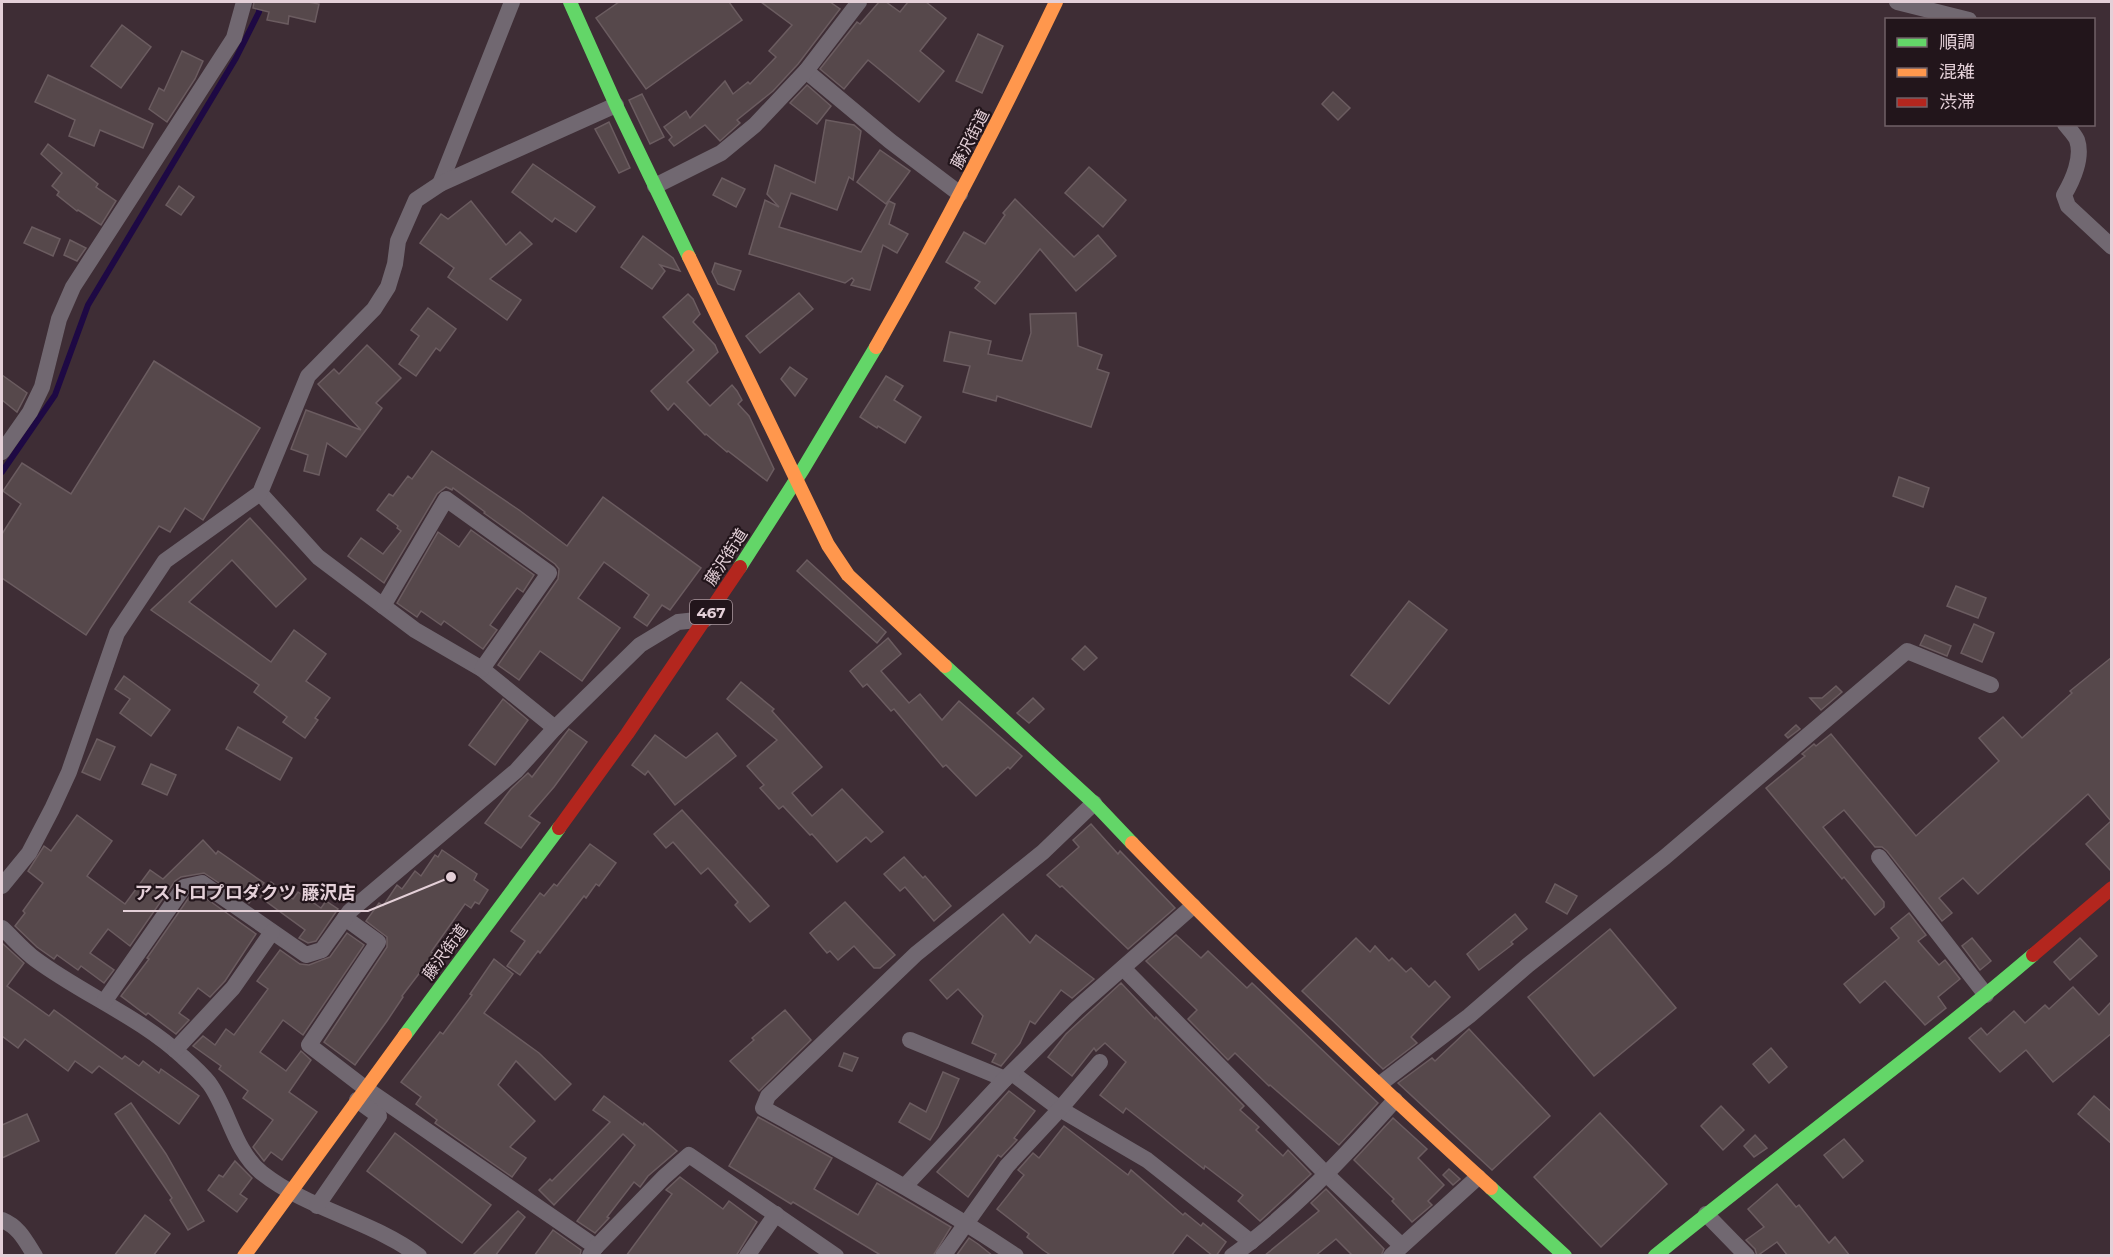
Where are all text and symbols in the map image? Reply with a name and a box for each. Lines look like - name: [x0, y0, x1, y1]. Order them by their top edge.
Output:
- legend: [1885, 18, 2095, 126]
- text: 順調: [1939, 31, 1975, 53]
- text: 混雑: [1939, 61, 1975, 83]
- text: 渋滞: [1939, 91, 1975, 113]
- street label: 藤沢街道: [947, 106, 993, 172]
- street label: 藤沢街道: [701, 525, 751, 589]
- road number: 467: [690, 600, 732, 624]
- callout: アストロプロダクツ 藤沢店: [123, 875, 368, 911]
- text: アストロプロダクツ 藤沢店: [134, 882, 356, 904]
- street label: 藤沢街道: [419, 921, 471, 983]

